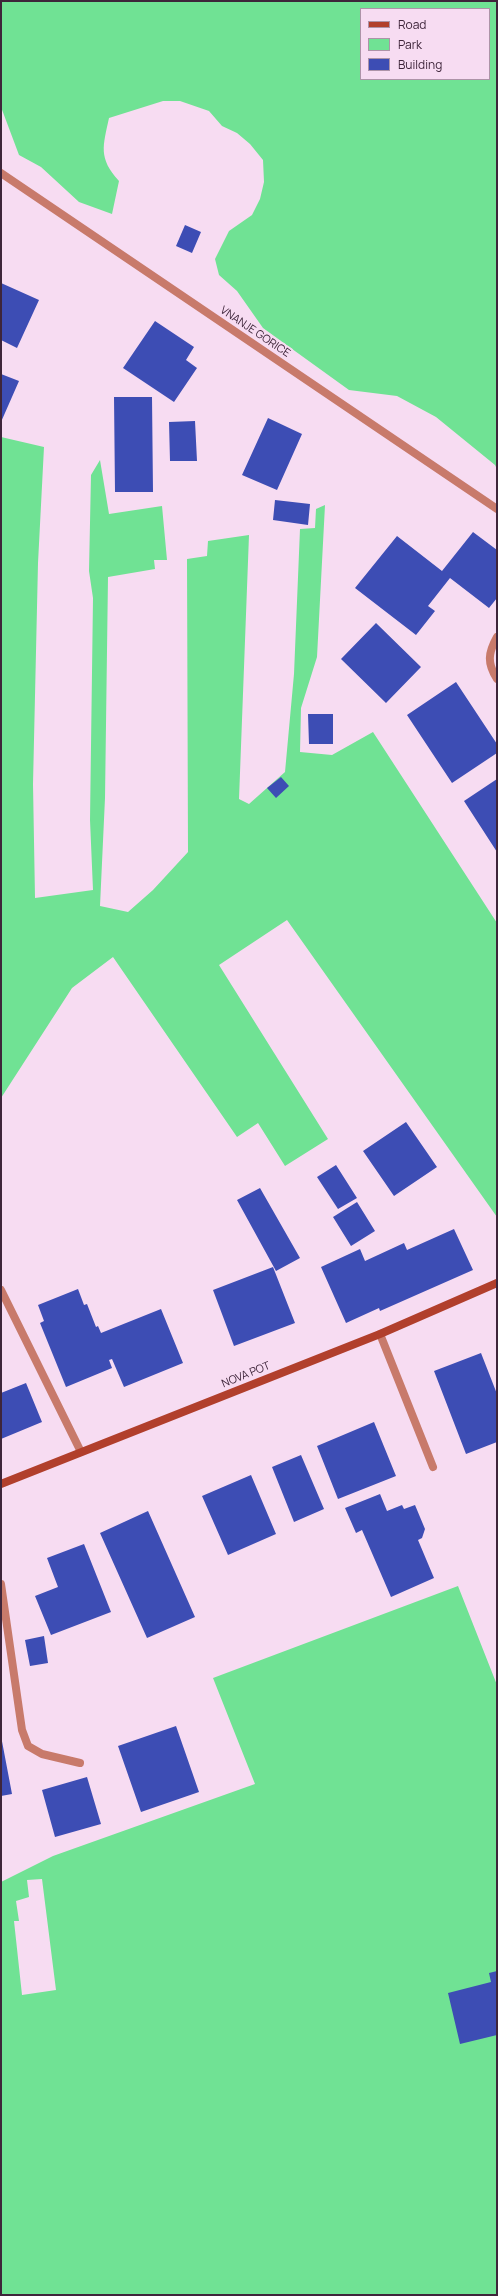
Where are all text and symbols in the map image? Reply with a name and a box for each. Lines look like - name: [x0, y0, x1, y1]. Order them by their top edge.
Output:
- legend: [360, 8, 490, 80]
- text: Road: [398, 16, 426, 33]
- text: Park: [398, 36, 422, 53]
- text: Building: [398, 56, 442, 73]
- street label: VNANJE GORICE: [217, 304, 293, 360]
- street label: NOVA POT: [220, 1359, 272, 1391]

